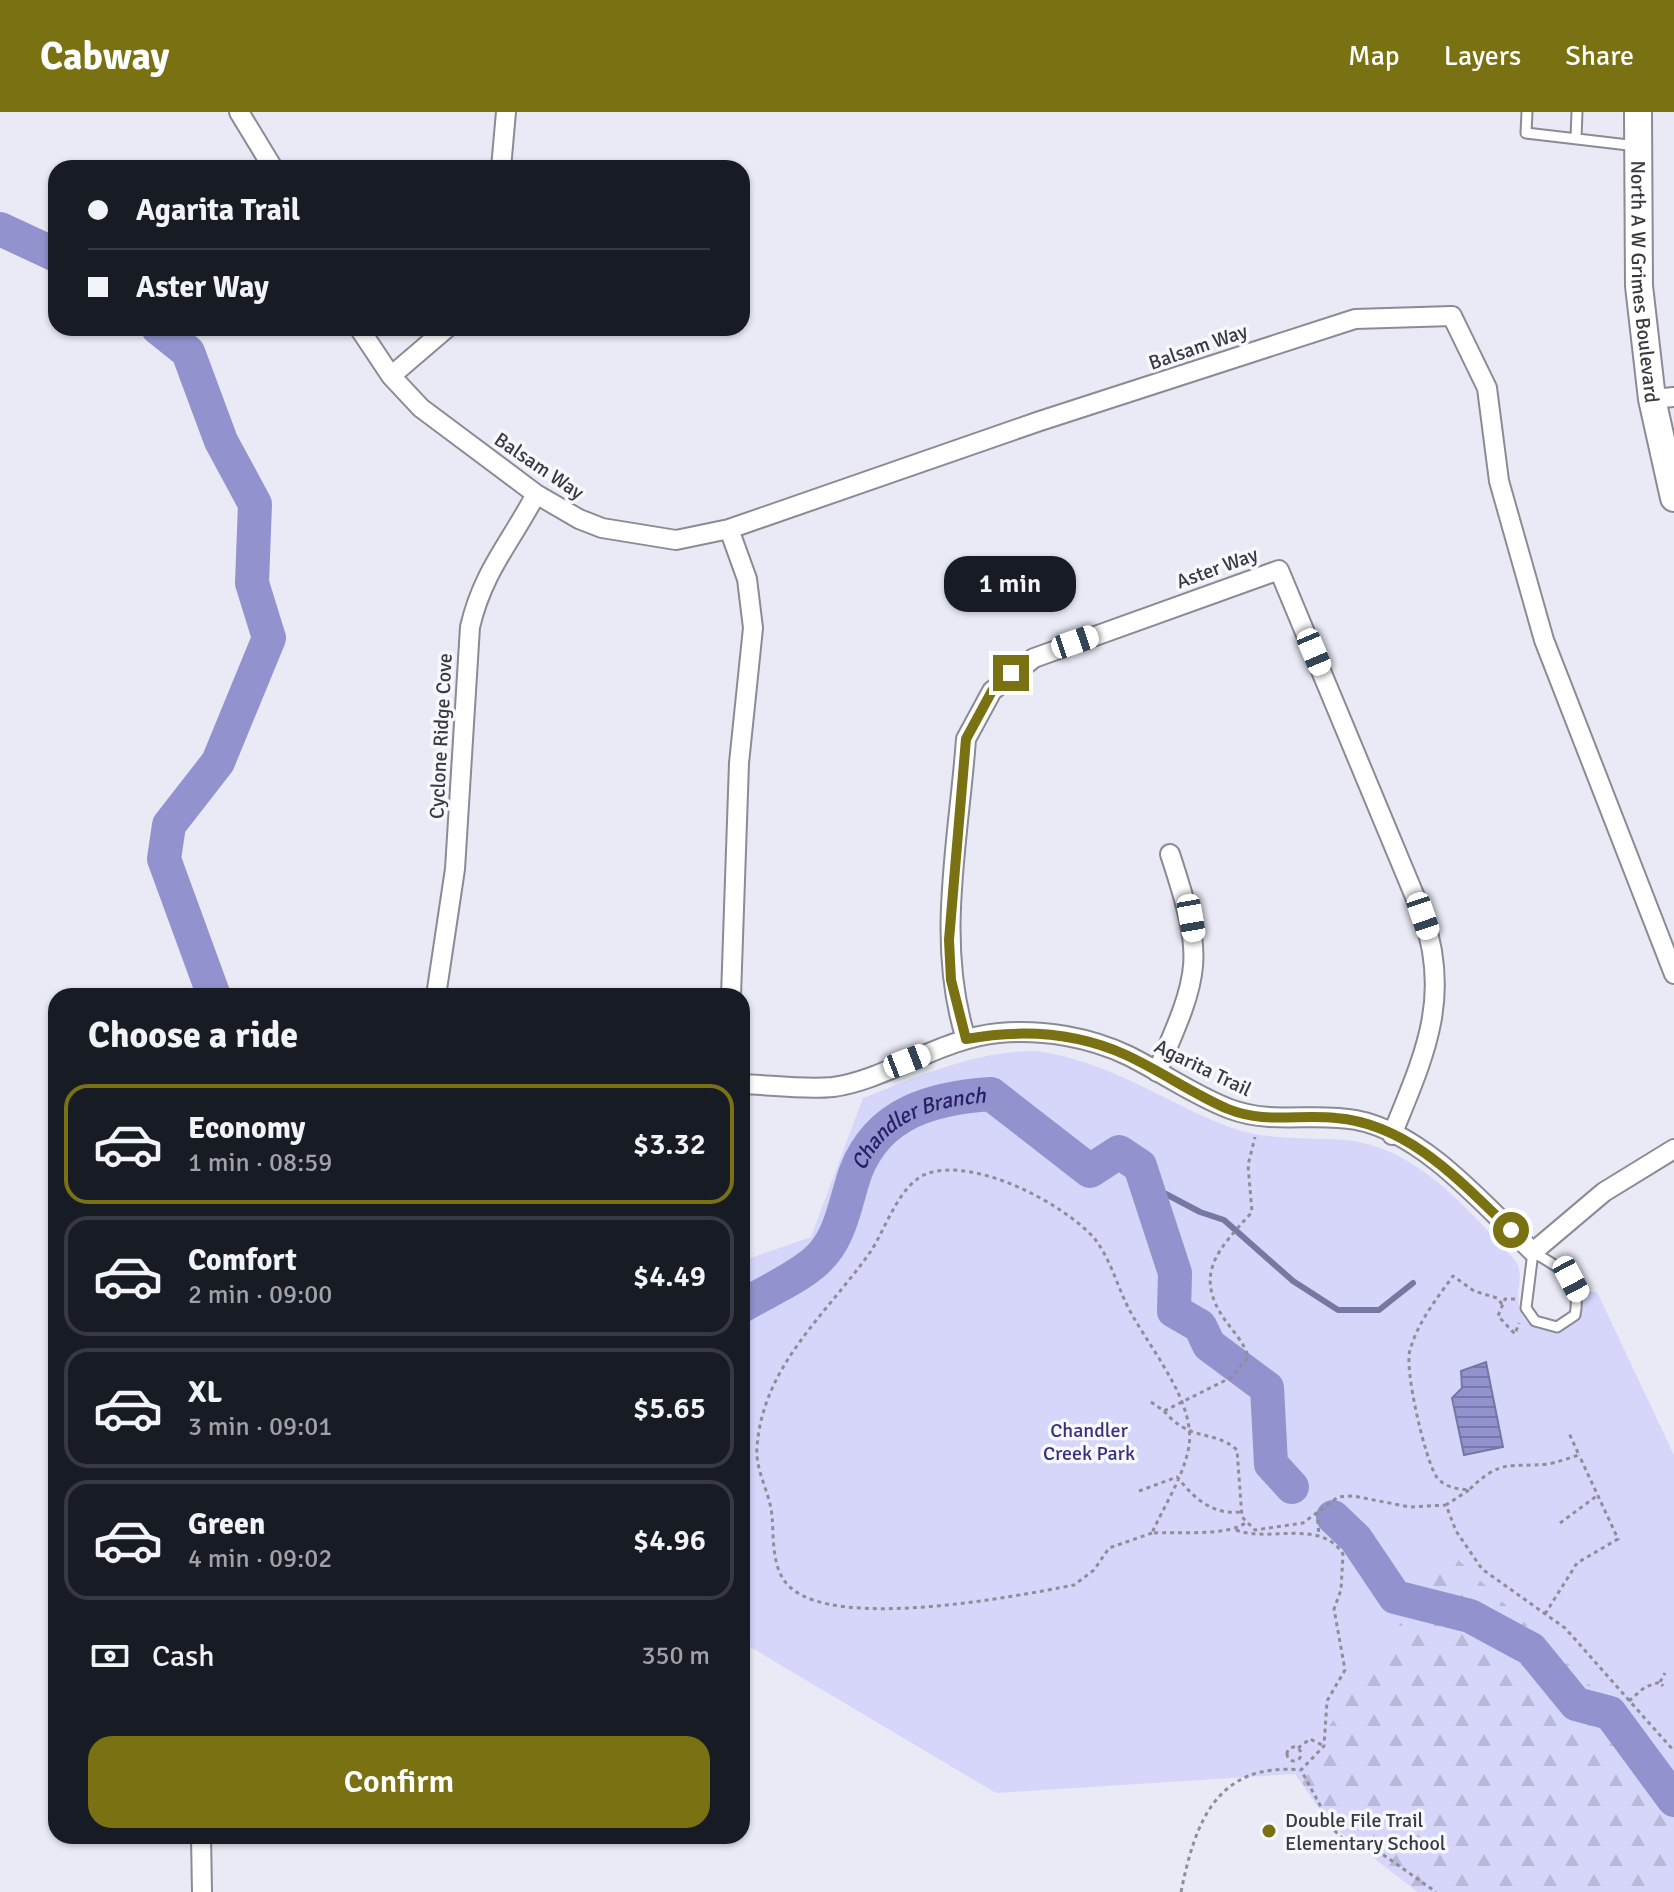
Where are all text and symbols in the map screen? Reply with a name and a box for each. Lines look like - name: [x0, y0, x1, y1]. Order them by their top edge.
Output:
- text: Cabway: [40, 33, 169, 80]
- text: Map: [1348, 39, 1400, 73]
- text: Layers: [1444, 39, 1521, 73]
- text: Share: [1565, 39, 1634, 73]
- street label: North A W Grimes Boulevard: [1626, 160, 1665, 404]
- text: Agarita Trail: [136, 192, 300, 229]
- text: Aster Way: [136, 269, 269, 306]
- street label: Balsam Way: [1145, 318, 1251, 376]
- street label: Balsam Way: [489, 427, 589, 505]
- street label: Aster Way: [1173, 541, 1262, 594]
- callout: 1 min: [945, 557, 1077, 613]
- text: 1 min: [979, 568, 1041, 600]
- car: [1048, 623, 1102, 661]
- car: [1294, 625, 1334, 679]
- street label: Cyclone Ridge Cove: [424, 652, 458, 820]
- route end: [993, 655, 1029, 691]
- car: [1404, 889, 1442, 943]
- car: [1175, 892, 1207, 944]
- text: Choose a ride: [88, 1013, 298, 1058]
- street label: Agarita Trail: [1150, 1034, 1256, 1102]
- car: [880, 1041, 934, 1081]
- water label: Chandler Branch: [845, 1081, 988, 1174]
- icon: car: [92, 1108, 164, 1180]
- text: Economy: [188, 1110, 305, 1147]
- text: $3.32: [633, 1126, 706, 1163]
- text: 1 min · 08:59: [188, 1147, 332, 1179]
- route start: [1493, 1212, 1529, 1248]
- icon: car: [92, 1240, 164, 1312]
- text: Comfort: [188, 1242, 297, 1279]
- car: [1549, 1252, 1593, 1306]
- text: $4.49: [633, 1258, 706, 1295]
- text: 2 min · 09:00: [188, 1279, 332, 1311]
- icon: car: [92, 1372, 164, 1444]
- text: XL: [188, 1374, 222, 1411]
- text: $5.65: [633, 1390, 706, 1427]
- text: 3 min · 09:01: [188, 1411, 332, 1443]
- park label: Chandler Creek Park: [1043, 1418, 1135, 1466]
- icon: car: [92, 1504, 164, 1576]
- text: Green: [188, 1506, 265, 1543]
- text: $4.96: [633, 1522, 706, 1559]
- text: 4 min · 09:02: [188, 1543, 332, 1575]
- icon: cash: [88, 1634, 132, 1678]
- text: Cash: [152, 1638, 215, 1675]
- text: 350 m: [641, 1640, 710, 1672]
- button: Confirm: [88, 1736, 710, 1828]
- place label: Double File Trail Elementary School: [1285, 1808, 1446, 1856]
- marker: Double File Trail Elementary School: [1260, 1822, 1278, 1840]

